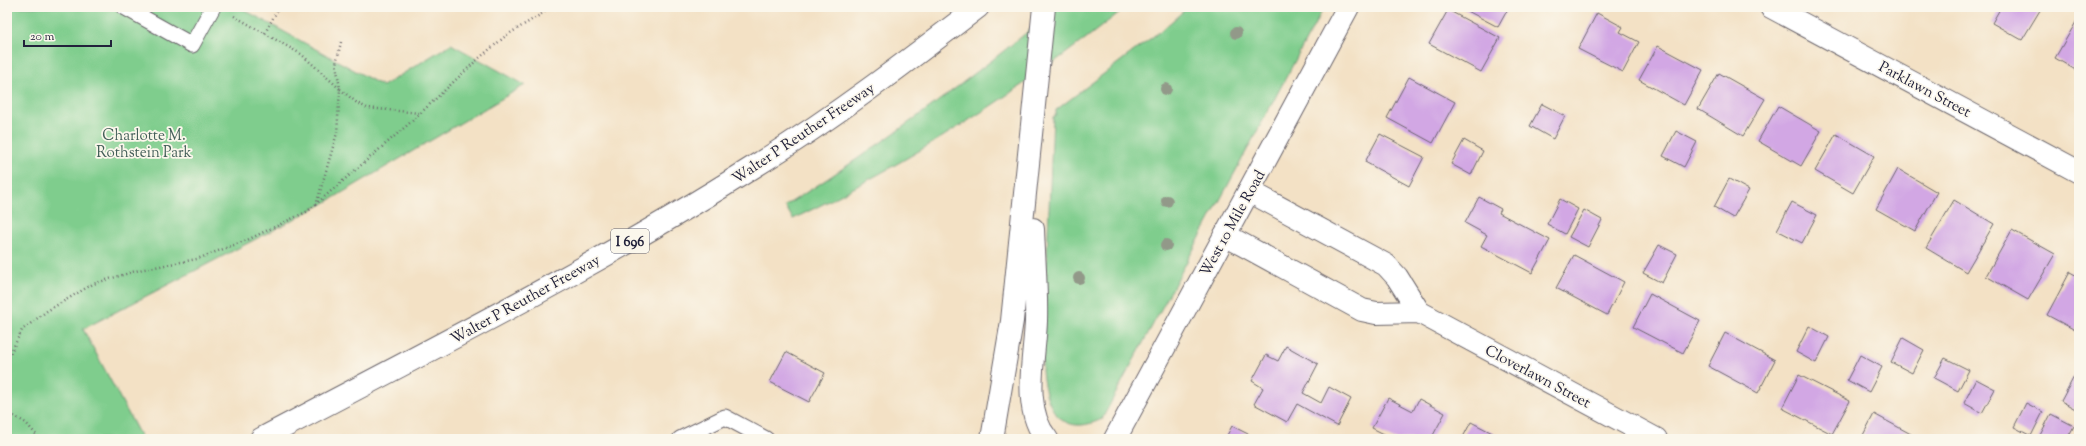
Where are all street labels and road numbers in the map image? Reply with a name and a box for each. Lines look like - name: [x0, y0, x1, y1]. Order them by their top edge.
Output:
- street label: Parklawn Street: [1875, 57, 1974, 123]
- street label: Walter P Reuther Freeway: [728, 78, 880, 190]
- street label: West 10 Mile Road: [1195, 166, 1271, 281]
- road number: I 696: [611, 229, 649, 253]
- street label: Walter P Reuther Freeway: [447, 250, 605, 350]
- street label: Cloverlawn Street: [1481, 341, 1594, 414]

